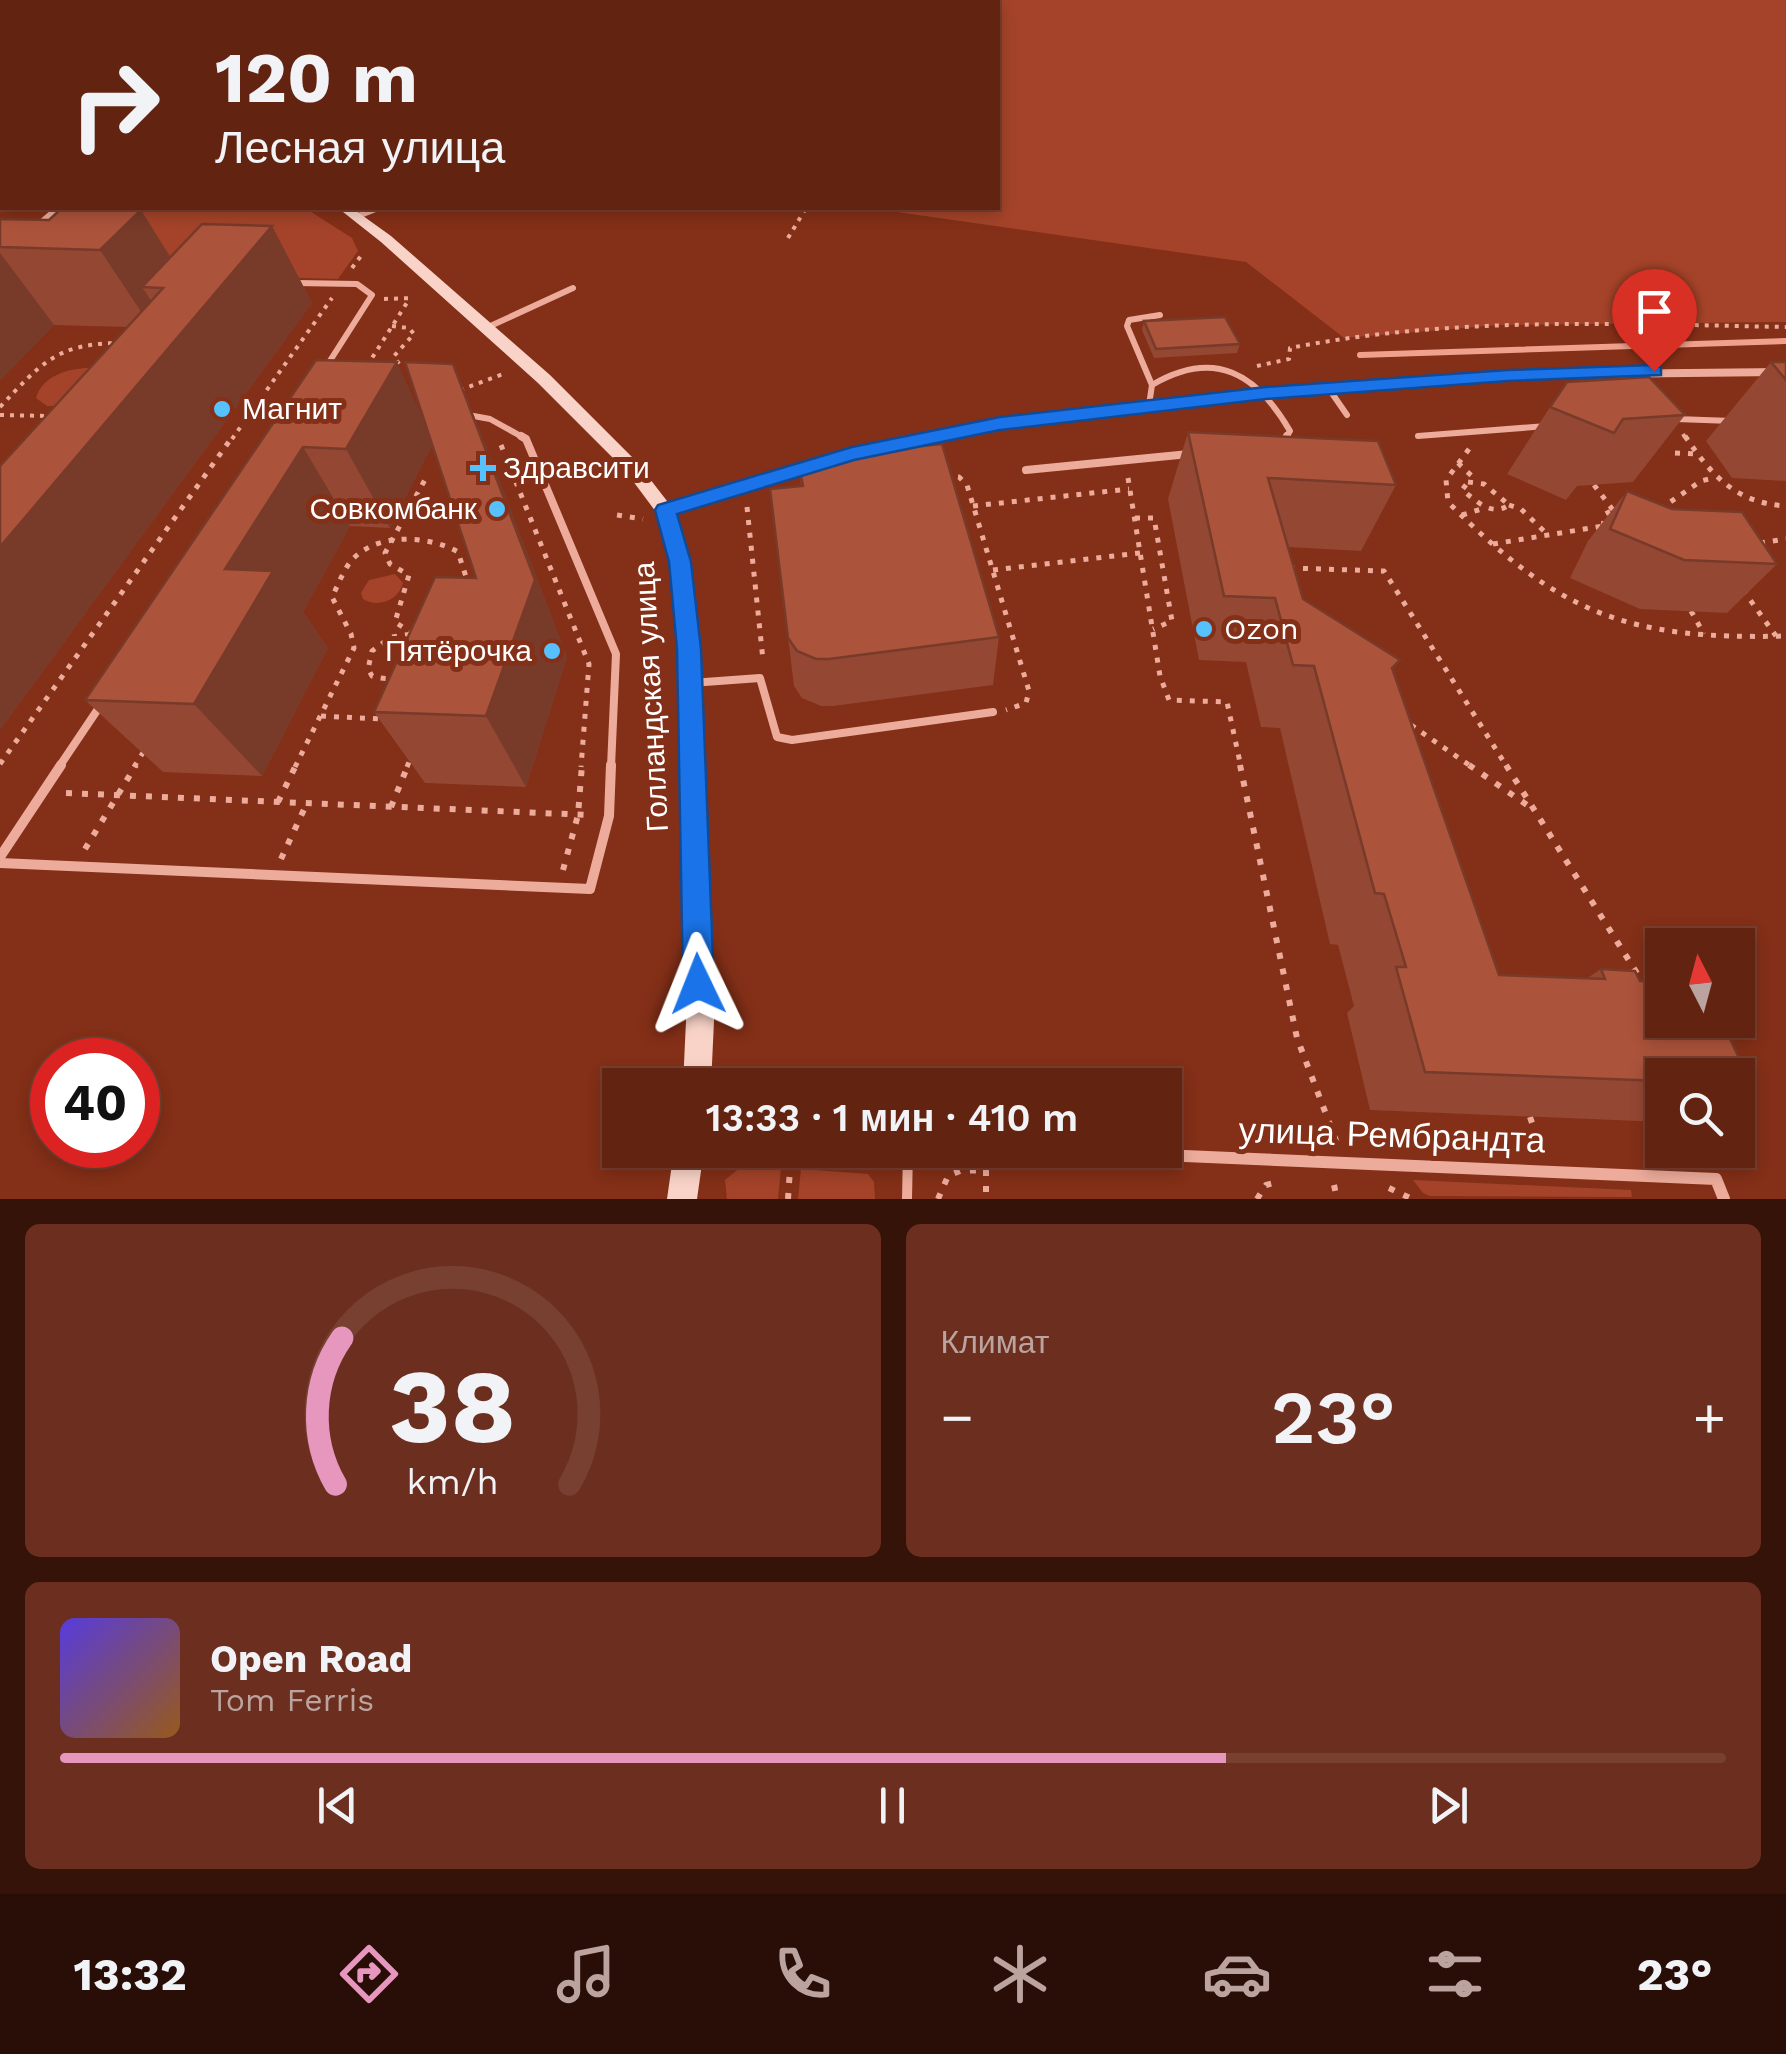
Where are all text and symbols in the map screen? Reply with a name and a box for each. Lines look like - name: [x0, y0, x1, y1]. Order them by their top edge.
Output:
- text: 120 m: [215, 37, 418, 119]
- icon: right: [50, 40, 180, 170]
- text: Лесная улица: [215, 121, 505, 174]
- pin: [1612, 269, 1697, 372]
- icon: arrive: [1627, 284, 1682, 339]
- place label: Магнит: [242, 391, 342, 426]
- marker: Магнит: [211, 398, 233, 420]
- place label: Здравсити: [503, 450, 650, 485]
- marker: Здравсити: [472, 457, 494, 479]
- place label: Совкомбанк: [309, 491, 478, 526]
- marker: Совкомбанк: [486, 498, 508, 520]
- street label: Голландская улица: [626, 561, 675, 833]
- place label: Ozon: [1224, 611, 1299, 646]
- marker: Ozon: [1193, 618, 1215, 640]
- place label: Пятёрочка: [385, 633, 532, 668]
- marker: Пятёрочка: [541, 640, 563, 662]
- north arrow: [1645, 928, 1755, 1038]
- map controls: [1645, 928, 1755, 1168]
- position arrow: [646, 932, 750, 1036]
- speed limit sign: 40: [30, 1038, 160, 1168]
- button: search: [1645, 1058, 1755, 1168]
- text: 13:33 · 1 мин · 410 m: [706, 1096, 1078, 1140]
- street label: улица Рембрандта: [1238, 1109, 1547, 1161]
- text: Климат: [941, 1323, 1049, 1361]
- text: 38: [389, 1345, 516, 1467]
- text: 23°: [1271, 1373, 1396, 1461]
- text: −: [941, 1385, 974, 1449]
- text: +: [1693, 1385, 1726, 1449]
- text: km/h: [407, 1461, 499, 1503]
- text: Open Road: [210, 1637, 412, 1681]
- text: Tom Ferris: [210, 1681, 374, 1719]
- icon: previous: [310, 1778, 365, 1833]
- icon: pause: [865, 1778, 920, 1833]
- icon: next: [1421, 1778, 1476, 1833]
- icon: directions: [334, 1939, 404, 2009]
- icon: music: [551, 1939, 621, 2009]
- icon: phone: [768, 1939, 838, 2009]
- icon: climate: [985, 1939, 1055, 2009]
- icon: car: [1202, 1939, 1272, 2009]
- icon: filters: [1420, 1939, 1490, 2009]
- text: 13:32: [74, 1948, 187, 2001]
- text: 23°: [1637, 1948, 1712, 2001]

